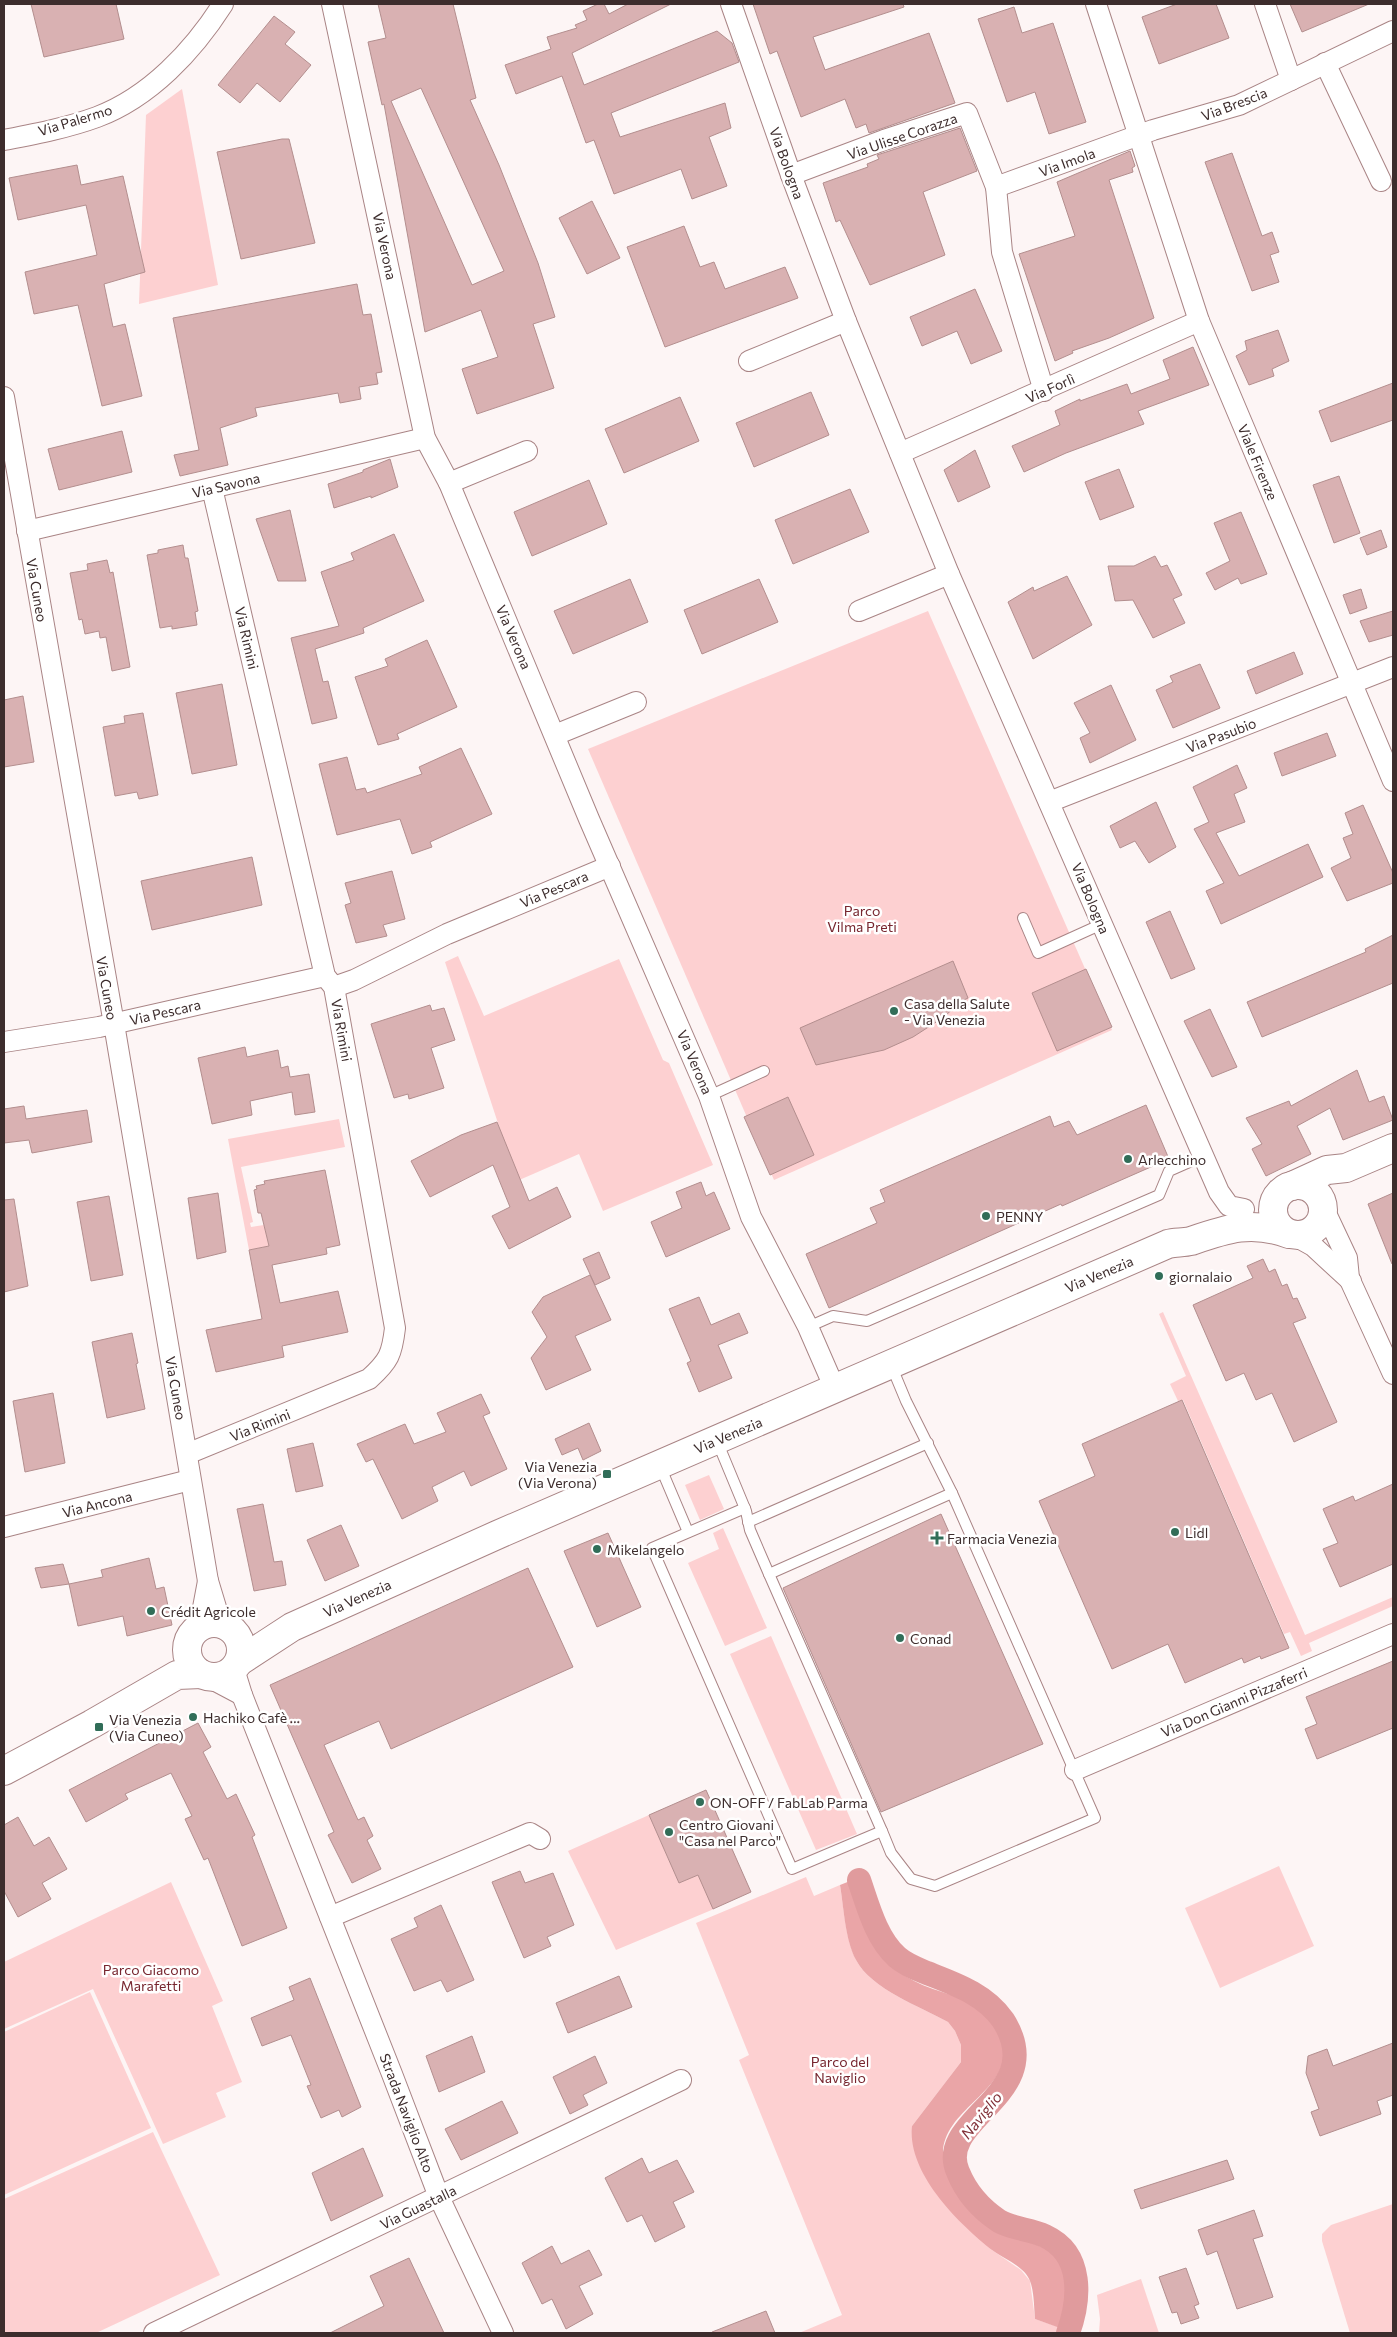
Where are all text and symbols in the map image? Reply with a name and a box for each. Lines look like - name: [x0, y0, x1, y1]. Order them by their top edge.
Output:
- street label: Via Brescia: [1199, 84, 1269, 124]
- street label: Via Palermo: [36, 101, 114, 139]
- street label: Via Ulisse Corazza: [845, 109, 959, 163]
- street label: Via Bologna: [766, 125, 808, 201]
- street label: Via Imola: [1037, 144, 1097, 180]
- street label: Via Verona: [370, 211, 400, 281]
- street label: Via Forlì: [1023, 370, 1077, 406]
- street label: Viale Firenze: [1234, 421, 1282, 503]
- street label: Via Savona: [190, 469, 262, 501]
- street label: Via Cuneo: [23, 557, 51, 623]
- street label: Via Verona: [493, 602, 535, 672]
- street label: Via Rimini: [232, 605, 262, 671]
- street label: Via Pasubio: [1184, 714, 1258, 756]
- street label: Via Bologna: [1068, 860, 1114, 936]
- street label: Via Pescara: [517, 867, 591, 911]
- park label: Parco Vilma Preti: [827, 902, 897, 935]
- street label: Via Cuneo: [93, 955, 121, 1021]
- place label: Casa della Salute - Via Venezia: [904, 995, 1010, 1028]
- street label: Via Pescara: [128, 996, 202, 1028]
- street label: Via Rimini: [328, 997, 356, 1063]
- marker: Casa della Salute - Via Venezia: [888, 1005, 900, 1017]
- street label: Via Verona: [674, 1027, 716, 1097]
- place label: Arlecchino: [1138, 1151, 1206, 1168]
- marker: Arlecchino: [1122, 1153, 1134, 1165]
- place label: PENNY: [996, 1208, 1043, 1225]
- marker: PENNY: [980, 1210, 992, 1222]
- street label: Via Venezia: [1062, 1252, 1136, 1296]
- place label: giornalaio: [1169, 1268, 1232, 1285]
- marker: giornalaio: [1153, 1270, 1165, 1282]
- street label: Via Cuneo: [162, 1355, 190, 1421]
- street label: Via Rimini: [227, 1405, 293, 1445]
- street label: Via Venezia: [691, 1413, 765, 1457]
- place label: Via Venezia (Via Verona): [518, 1458, 597, 1491]
- marker: Via Venezia (Via Verona): [601, 1468, 613, 1480]
- street label: Via Ancona: [60, 1487, 134, 1521]
- place label: Lidl: [1185, 1524, 1208, 1541]
- marker: Lidl: [1169, 1526, 1181, 1538]
- place label: Farmacia Venezia: [947, 1530, 1057, 1547]
- marker: Farmacia Venezia: [931, 1532, 943, 1544]
- place label: Mikelangelo: [607, 1541, 684, 1558]
- marker: Mikelangelo: [591, 1543, 603, 1555]
- street label: Via Venezia: [320, 1575, 394, 1621]
- place label: Crédit Agricole: [161, 1603, 256, 1620]
- marker: Crédit Agricole: [145, 1605, 157, 1617]
- place label: Conad: [910, 1630, 951, 1647]
- marker: Conad: [894, 1632, 906, 1644]
- street label: Via Don Gianni Pizzaferri: [1158, 1663, 1310, 1741]
- place label: Hachiko Cafè ...: [203, 1709, 300, 1726]
- place label: Via Venezia (Via Cuneo): [109, 1711, 184, 1744]
- marker: Hachiko Cafè ...: [187, 1711, 199, 1723]
- marker: Via Venezia (Via Cuneo): [93, 1721, 105, 1733]
- place label: ON-OFF / FabLab Parma: [710, 1794, 868, 1811]
- marker: ON-OFF / FabLab Parma: [694, 1796, 706, 1808]
- place label: Centro Giovani "Casa nel Parco": [679, 1816, 781, 1849]
- marker: Centro Giovani "Casa nel Parco": [663, 1826, 675, 1838]
- park label: Parco Giacomo Marafetti: [103, 1961, 199, 1994]
- street label: Strada Naviglio Alto: [376, 2051, 438, 2175]
- park label: Parco del Naviglio: [811, 2053, 869, 2086]
- water label: Naviglio: [957, 2088, 1005, 2142]
- street label: Via Guastalla: [377, 2181, 459, 2233]

